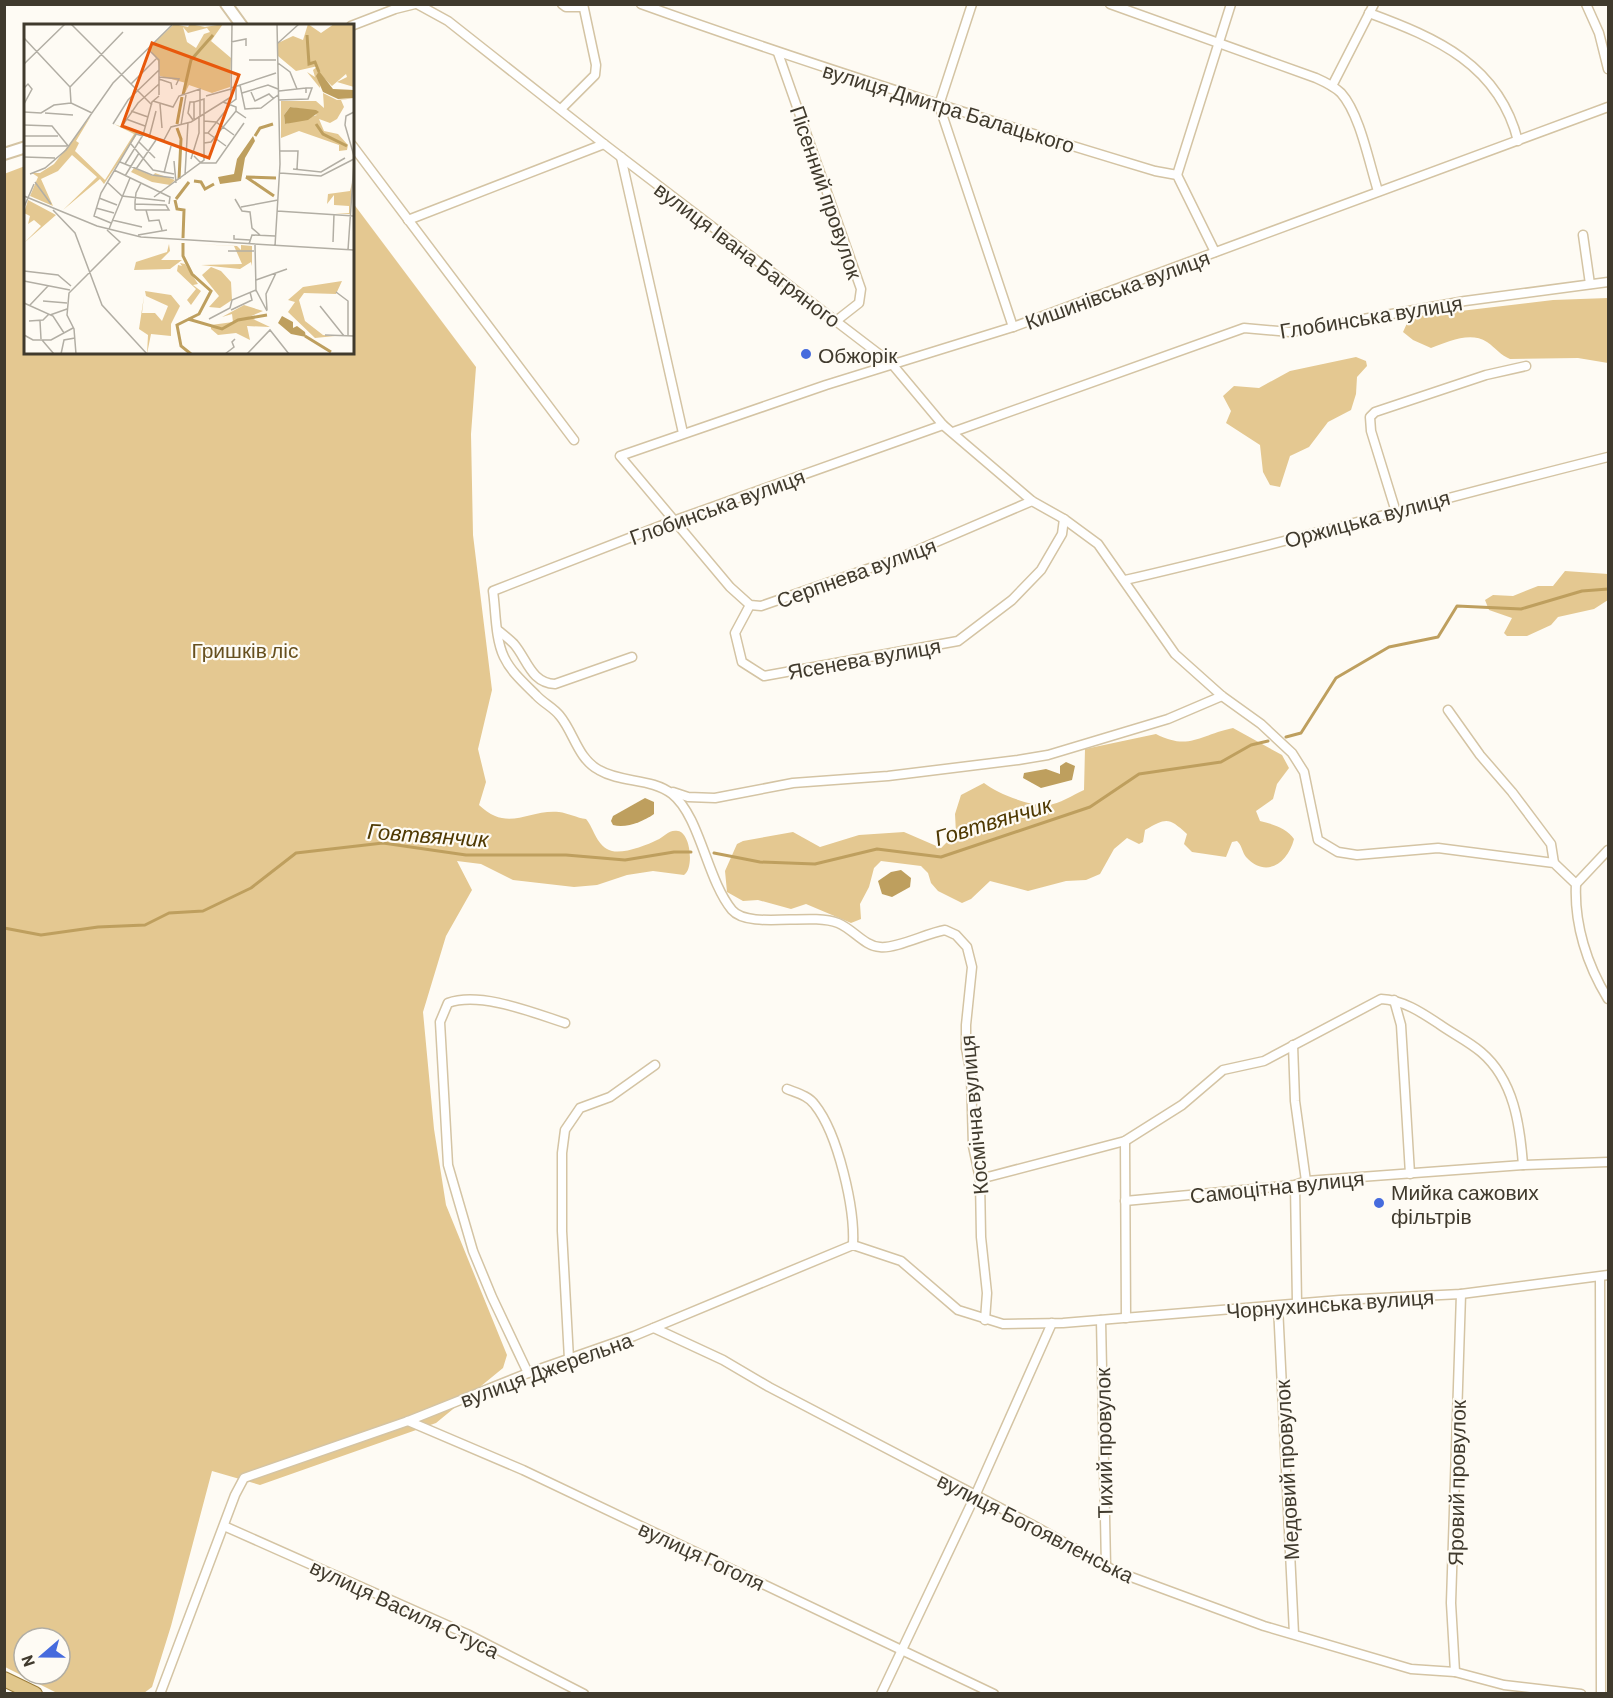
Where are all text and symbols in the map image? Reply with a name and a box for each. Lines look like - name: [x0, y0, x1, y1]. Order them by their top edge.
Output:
- inset map: [24, 24, 354, 354]
- street label: вулиця Дмитра Балацького: [820, 57, 1078, 157]
- street label: Пісенний провулок: [786, 102, 869, 283]
- street label: вулиця Івана Багряного: [650, 176, 846, 332]
- street label: Кишинівська вулиця: [1021, 244, 1213, 334]
- street label: Глобинська вулиця: [1278, 289, 1464, 343]
- place label: Обжорік: [818, 342, 898, 367]
- marker: Обжорік: [799, 347, 813, 361]
- street label: Глобинська вулиця: [626, 463, 808, 549]
- street label: Оржицька вулиця: [1281, 484, 1453, 552]
- street label: Серпнева вулиця: [773, 532, 939, 612]
- street label: Ясенева вулиця: [785, 632, 943, 684]
- park label: Гришків ліс: [191, 637, 299, 662]
- water label: Говтвянчик: [931, 789, 1056, 850]
- water label: Говтвянчик: [367, 817, 491, 851]
- street label: Космічна вулиця: [954, 1034, 992, 1196]
- street label: Самоцітна вулиця: [1189, 1164, 1365, 1208]
- place label: Мийка сажових фільтрів: [1391, 1179, 1539, 1228]
- marker: Мийка сажових фільтрів: [1372, 1196, 1386, 1210]
- street label: Чорнухинська вулиця: [1225, 1283, 1435, 1323]
- street label: вулиця Джерельна: [456, 1326, 636, 1412]
- street label: Тихий провулок: [1089, 1367, 1117, 1519]
- street label: Медовий провулок: [1269, 1378, 1303, 1561]
- street label: Яровий провулок: [1442, 1399, 1470, 1566]
- street label: вулиця Богоявленська: [934, 1467, 1139, 1588]
- street label: вулиця Гоголя: [635, 1515, 769, 1595]
- street label: вулиця Василя Стуса: [307, 1553, 504, 1663]
- north arrow: [12, 1626, 72, 1686]
- text: N: [17, 1653, 38, 1670]

